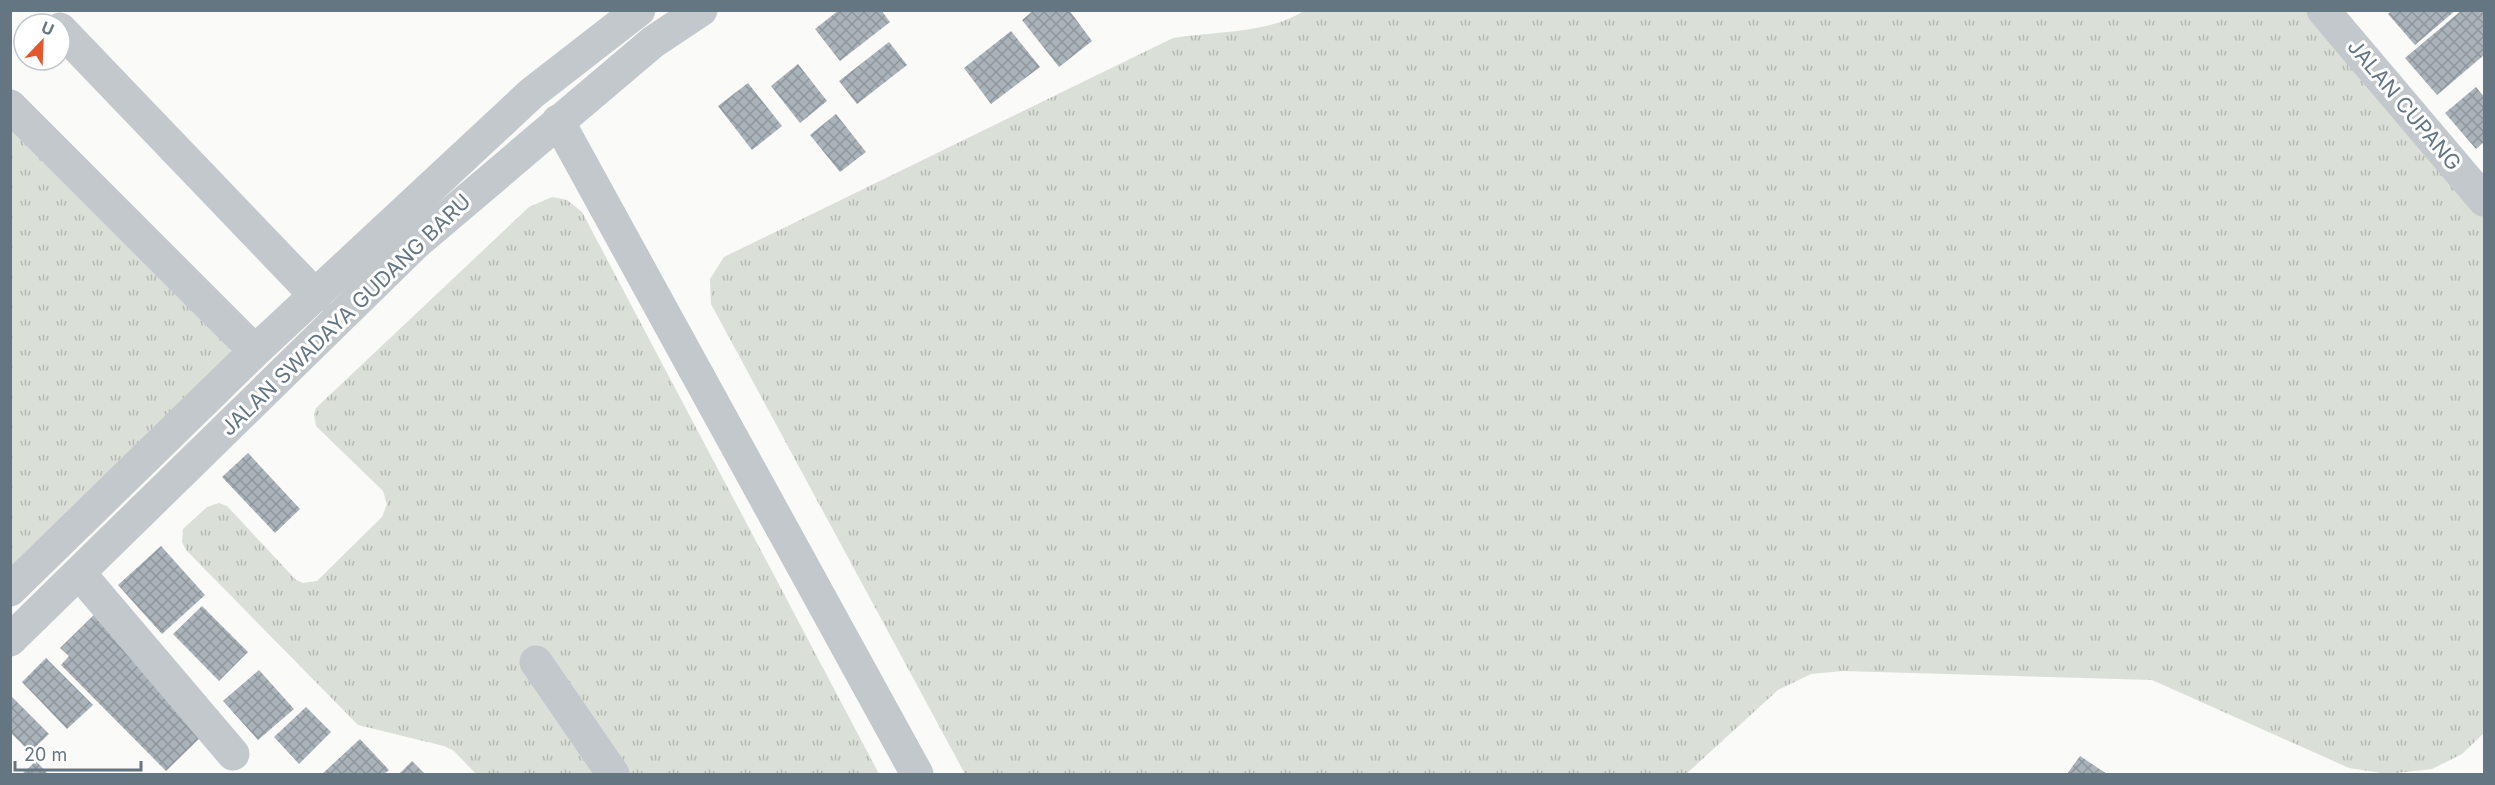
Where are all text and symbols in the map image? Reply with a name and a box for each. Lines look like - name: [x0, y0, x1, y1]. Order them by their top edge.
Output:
- north arrow: [12, 12, 72, 72]
- text: U: [39, 17, 57, 40]
- street label: JALAN CUPANG: [2342, 34, 2466, 175]
- street label: JALAN SWADAYA GUDANG BARU: [216, 189, 476, 441]
- scale bar: [15, 734, 141, 772]
- text: 20 m: [24, 744, 67, 765]

